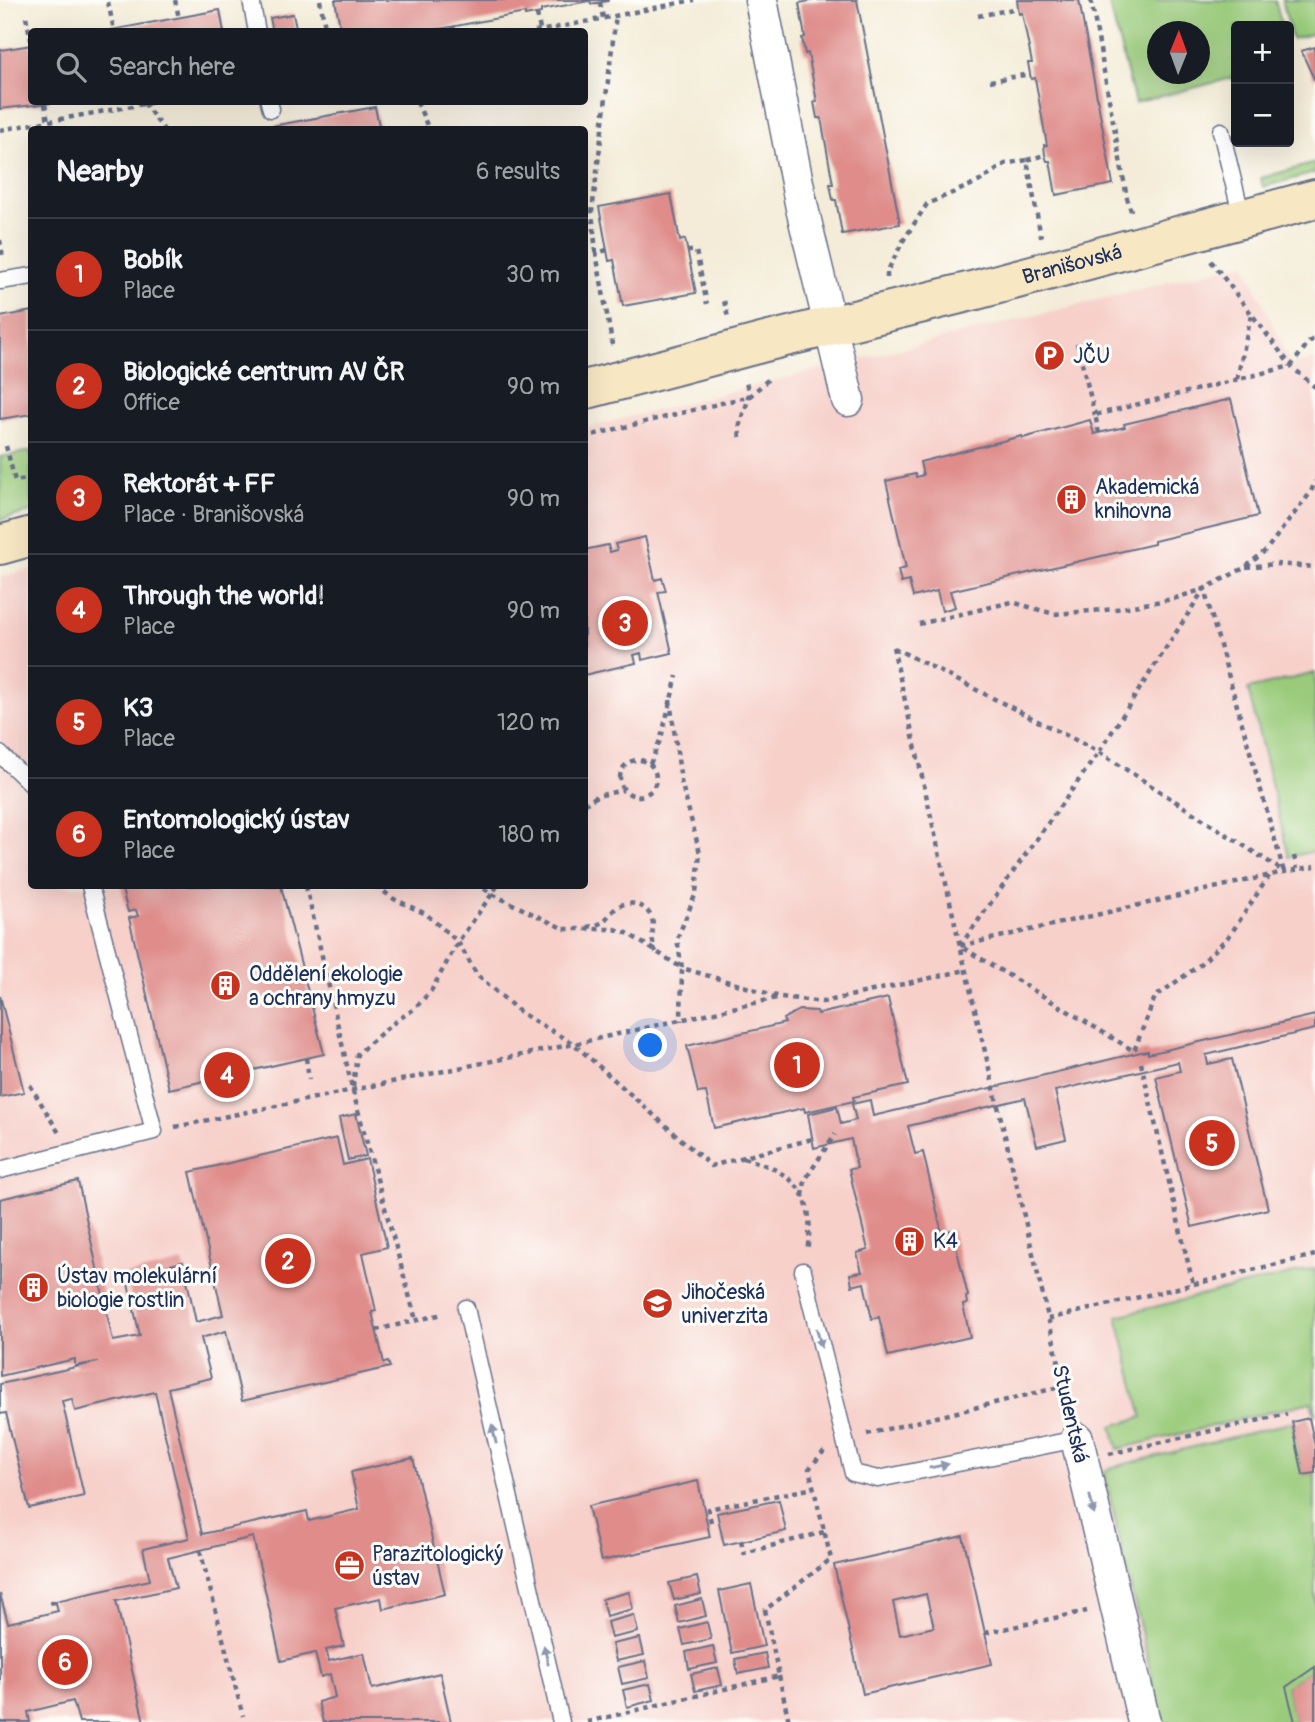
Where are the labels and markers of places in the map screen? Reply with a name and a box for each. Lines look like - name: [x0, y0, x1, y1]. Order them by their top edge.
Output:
- parking icon: JČU: [1033, 339, 1067, 373]
- place label: JČU: [1073, 342, 1110, 370]
- place label: Akademická knihovna: [1095, 474, 1199, 525]
- building icon: Akademická knihovna: [1055, 482, 1089, 516]
- pin: 3: [602, 597, 648, 649]
- place label: Oddělení ekologie a ochrany hmyzu: [249, 961, 403, 1012]
- building icon: Oddělení ekologie a ochrany hmyzu: [209, 969, 243, 1003]
- pin: 1: [774, 1039, 820, 1091]
- pin: 4: [204, 1049, 250, 1101]
- pin: 5: [1189, 1117, 1235, 1169]
- building icon: K4: [893, 1224, 927, 1258]
- place label: K4: [933, 1228, 958, 1255]
- pin: 2: [265, 1235, 311, 1287]
- place label: Ústav molekulární biologie rostlin: [57, 1263, 217, 1314]
- building icon: Ústav molekulární biologie rostlin: [17, 1271, 51, 1305]
- place label: Jihočeská univerzita: [681, 1279, 768, 1330]
- school or university icon: Jihočeská univerzita: [641, 1287, 675, 1321]
- place label: Parazitologický ústav: [372, 1541, 503, 1592]
- office icon: Parazitologický ústav: [332, 1549, 366, 1583]
- pin: 6: [42, 1636, 88, 1688]

